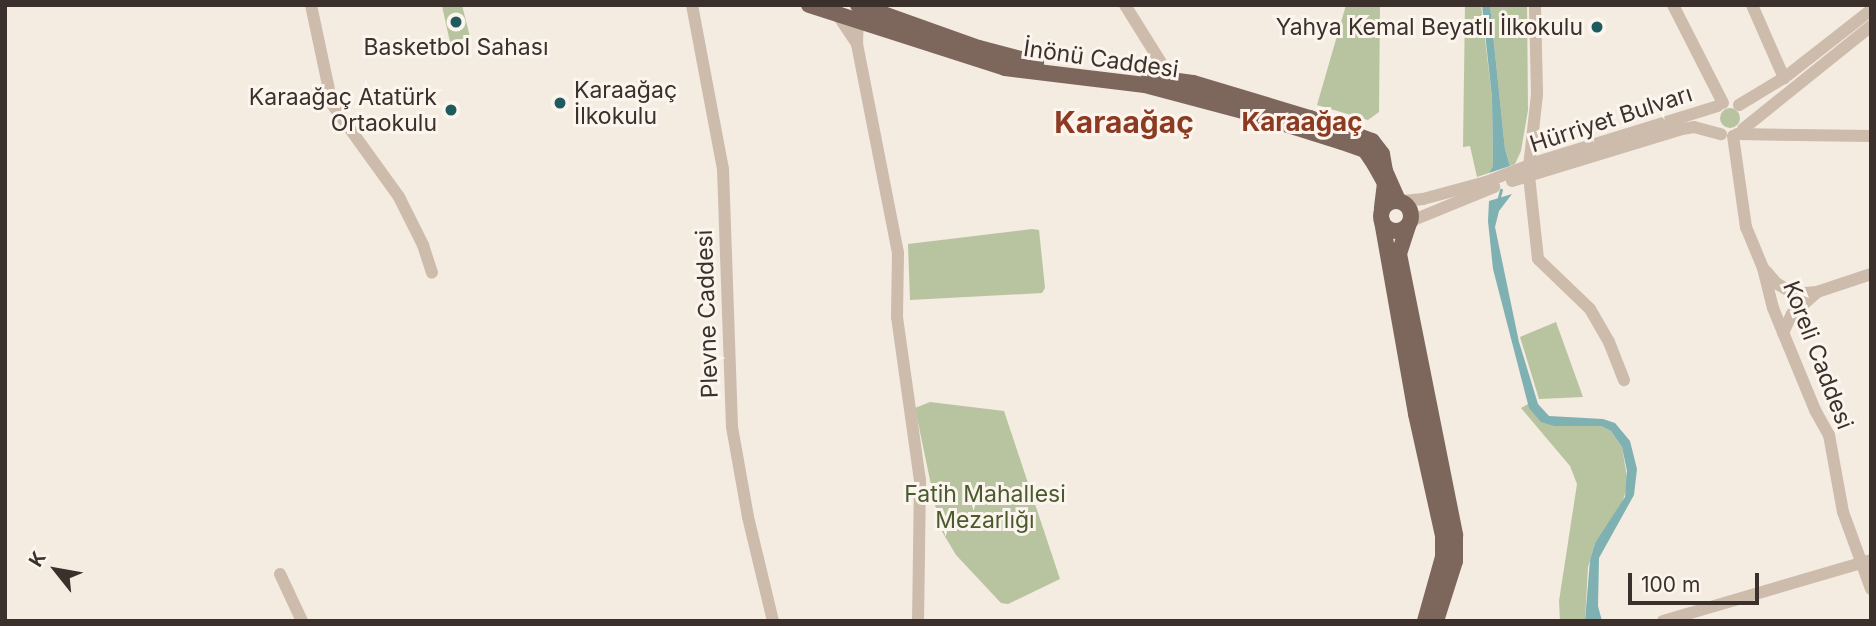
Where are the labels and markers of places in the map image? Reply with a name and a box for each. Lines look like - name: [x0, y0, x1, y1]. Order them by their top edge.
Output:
- place label: Yahya Kemal Beyatlı İlkokulu: [1276, 13, 1583, 41]
- marker: Basketbol Sahası: [448, 14, 464, 30]
- marker: Yahya Kemal Beyatlı İlkokulu: [1589, 19, 1605, 35]
- place label: Basketbol Sahası: [364, 33, 548, 61]
- place label: Karaağaç İlkokulu: [574, 76, 677, 130]
- place label: Karaağaç Atatürk Ortaokulu: [249, 83, 437, 137]
- marker: Karaağaç İlkokulu: [552, 95, 568, 111]
- marker: Karaağaç Atatürk Ortaokulu: [443, 102, 459, 118]

